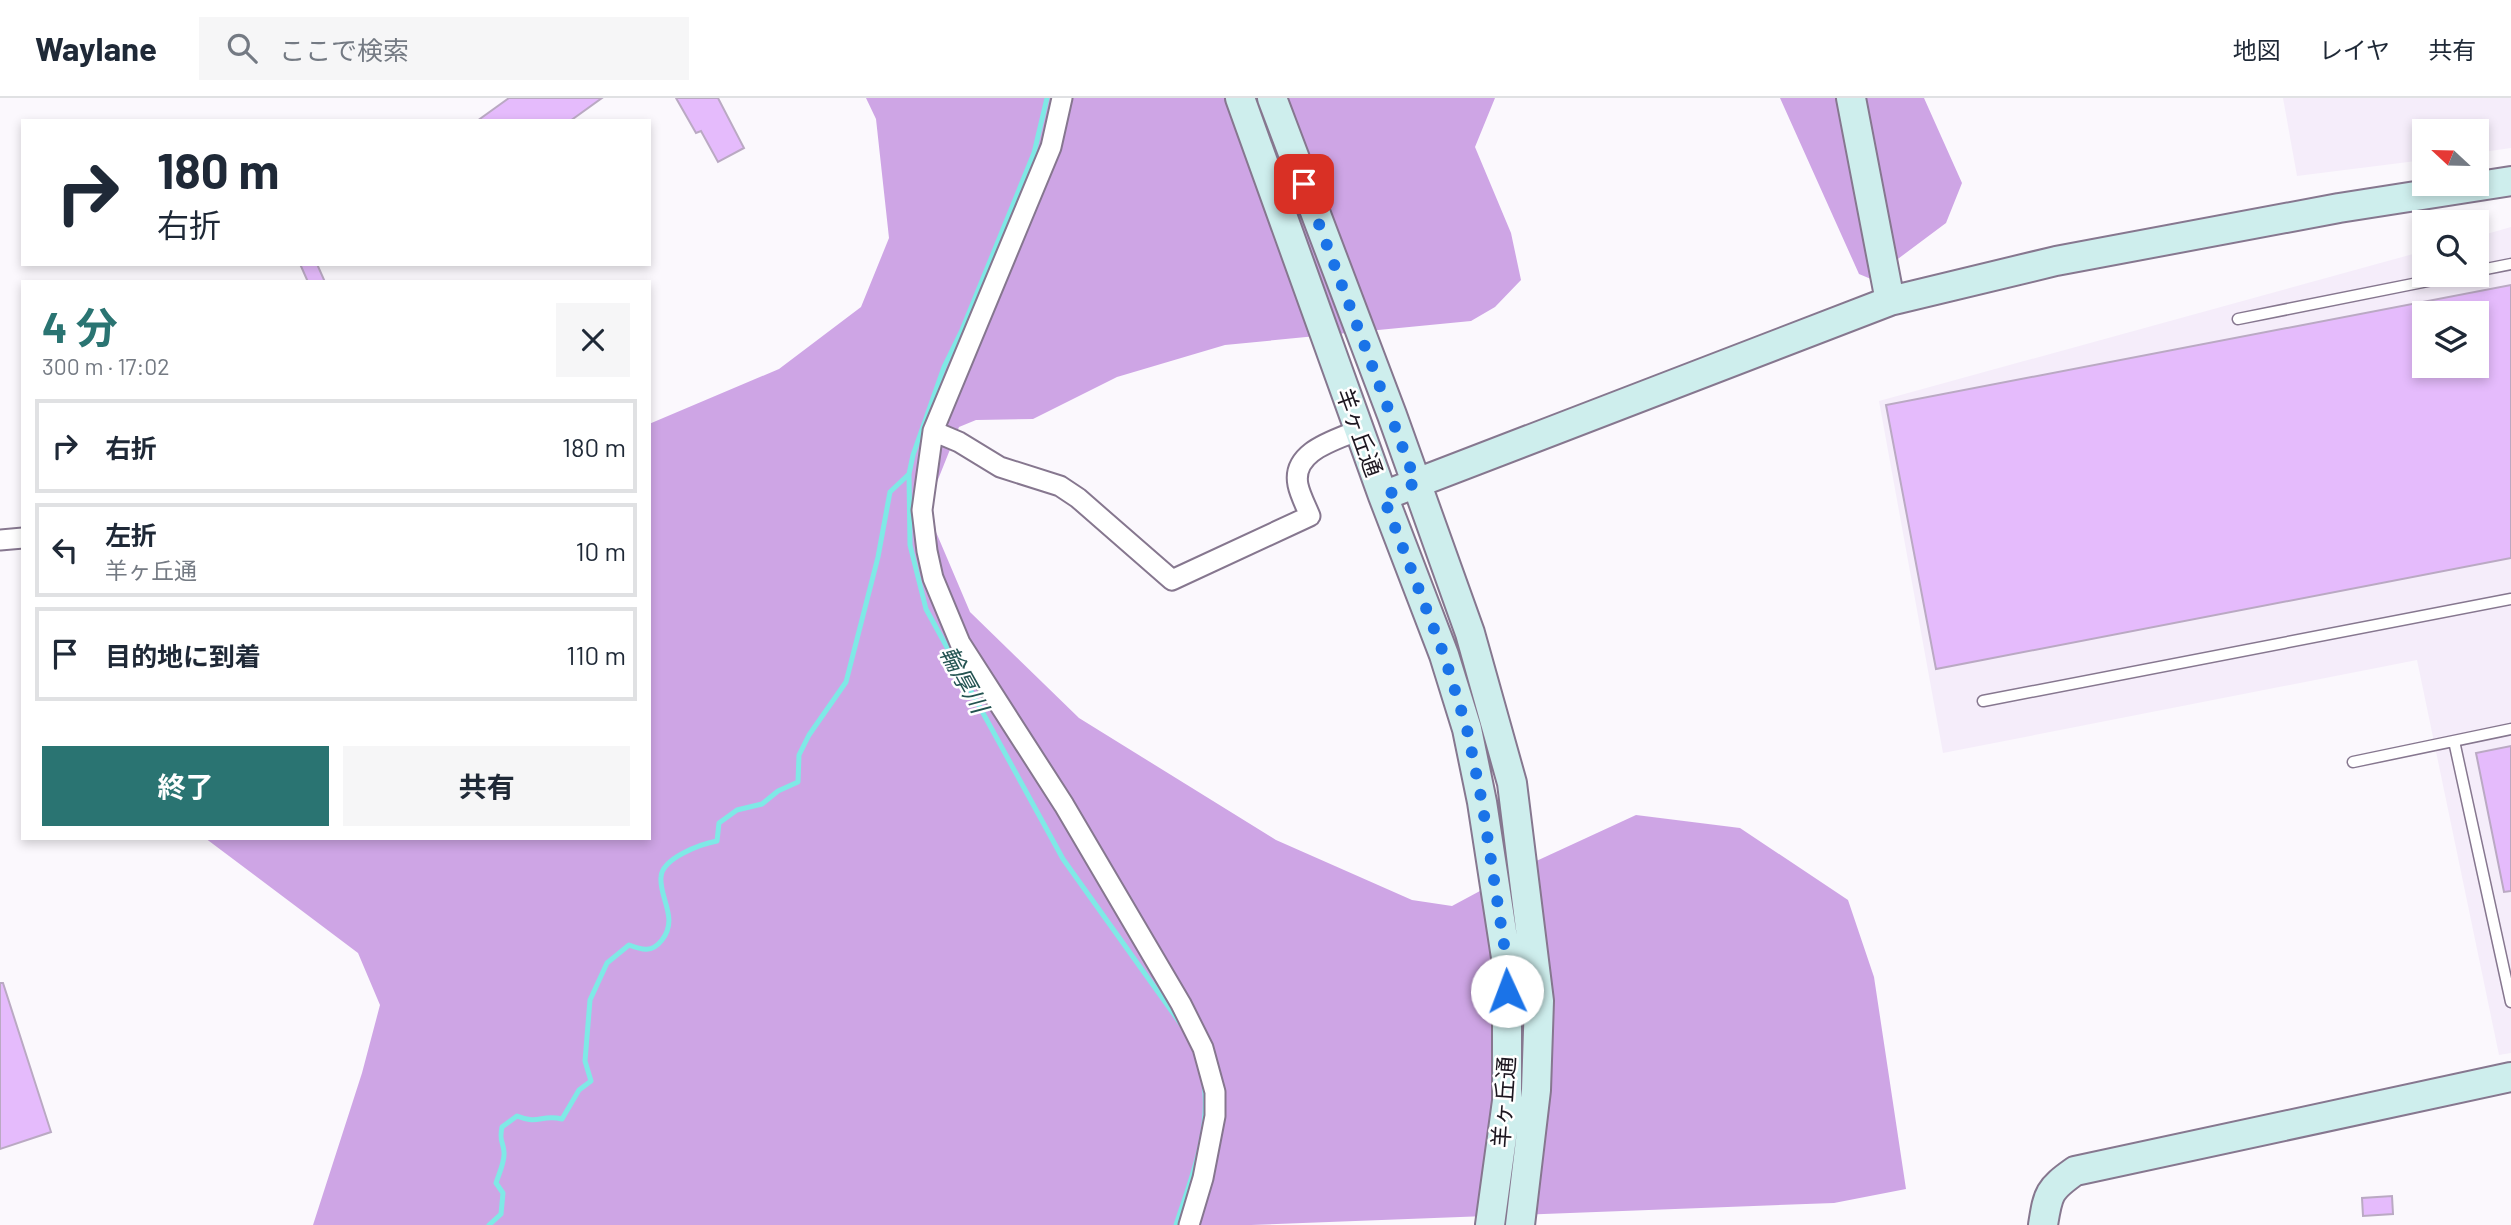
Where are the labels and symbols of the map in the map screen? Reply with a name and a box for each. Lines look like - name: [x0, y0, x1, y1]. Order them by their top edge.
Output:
- north arrow: [2412, 119, 2488, 196]
- pin: [1274, 154, 1334, 214]
- street label: 羊ヶ丘通: [1331, 384, 1389, 480]
- water label: 輪厚川: [935, 640, 997, 720]
- position arrow: [1470, 954, 1544, 1028]
- street label: 羊ヶ丘通: [1486, 1055, 1520, 1149]

